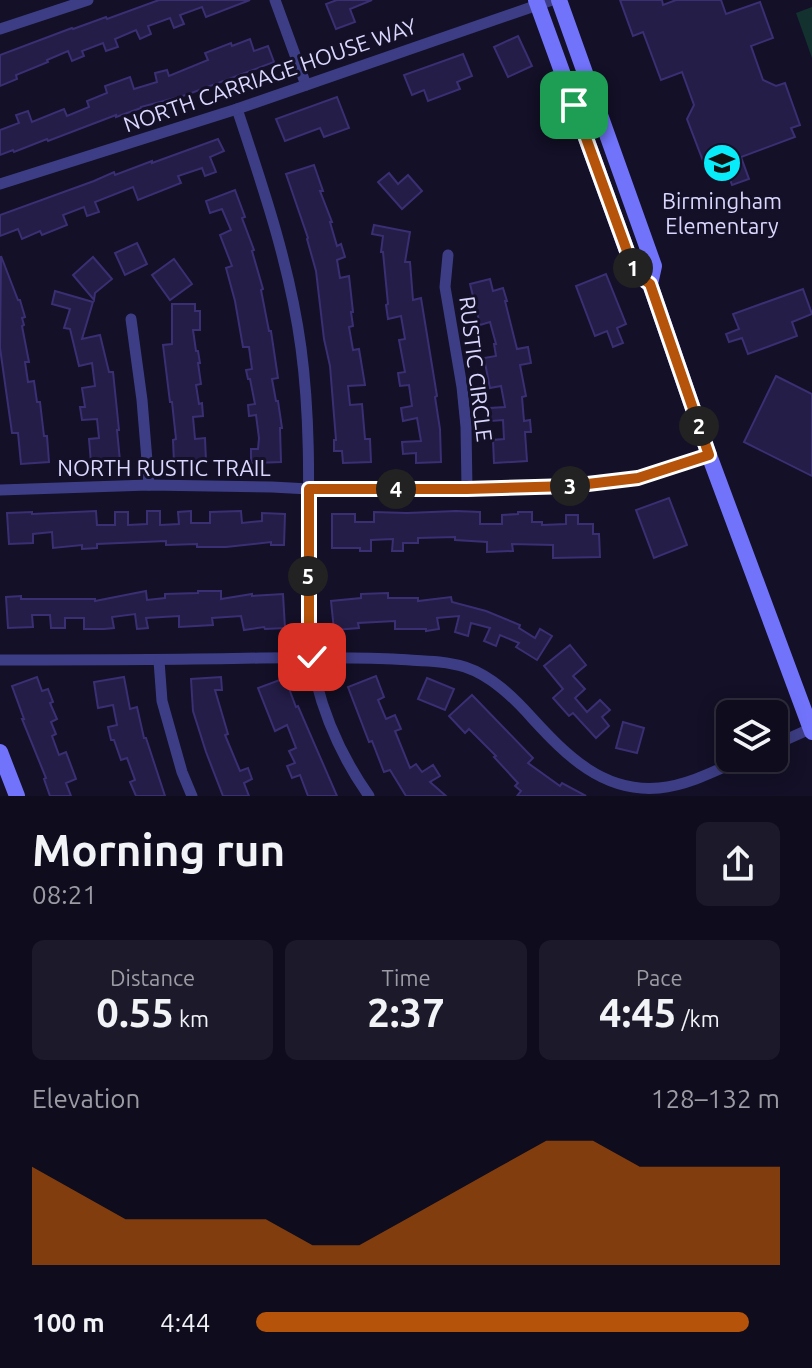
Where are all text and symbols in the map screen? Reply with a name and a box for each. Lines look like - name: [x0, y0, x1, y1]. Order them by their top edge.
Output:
- street label: NORTH CARRIAGE HOUSE WAY: [120, 12, 420, 137]
- pin: [540, 71, 608, 139]
- icon: arrive: [552, 83, 596, 127]
- school or university icon: Birmingham Elementary: [701, 142, 743, 184]
- place label: Birmingham Elementary: [662, 188, 782, 238]
- pin: 1: [613, 248, 653, 288]
- text: 1: [627, 255, 639, 280]
- street label: RUSTIC CIRCLE: [455, 295, 498, 443]
- pin: 2: [679, 406, 719, 446]
- text: 2: [693, 413, 705, 438]
- street label: NORTH RUSTIC TRAIL: [57, 455, 271, 480]
- pin: 3: [550, 466, 590, 506]
- pin: 4: [376, 469, 416, 509]
- text: 3: [564, 473, 576, 498]
- text: 4: [390, 476, 402, 501]
- pin: 5: [288, 556, 328, 596]
- text: 5: [302, 563, 314, 588]
- pin: [278, 623, 346, 691]
- icon: check: [290, 635, 334, 679]
- map controls: [716, 700, 788, 772]
- button: layers: [716, 700, 788, 772]
- button: share: [696, 822, 780, 906]
- text: Morning run: [32, 825, 285, 874]
- text: 08:21: [32, 880, 97, 909]
- text: Distance: [110, 965, 195, 990]
- text: Time: [381, 965, 431, 990]
- text: Pace: [636, 965, 683, 990]
- text: 0.55: [96, 990, 174, 1035]
- text: 2:37: [367, 990, 445, 1035]
- text: 4:45: [599, 990, 676, 1035]
- text: km: [174, 1006, 209, 1031]
- text: /km: [676, 1006, 720, 1031]
- text: Elevation: [32, 1084, 140, 1113]
- text: 128–132 m: [651, 1084, 780, 1113]
- text: 100 m: [32, 1308, 105, 1337]
- text: 4:44: [160, 1308, 210, 1337]

